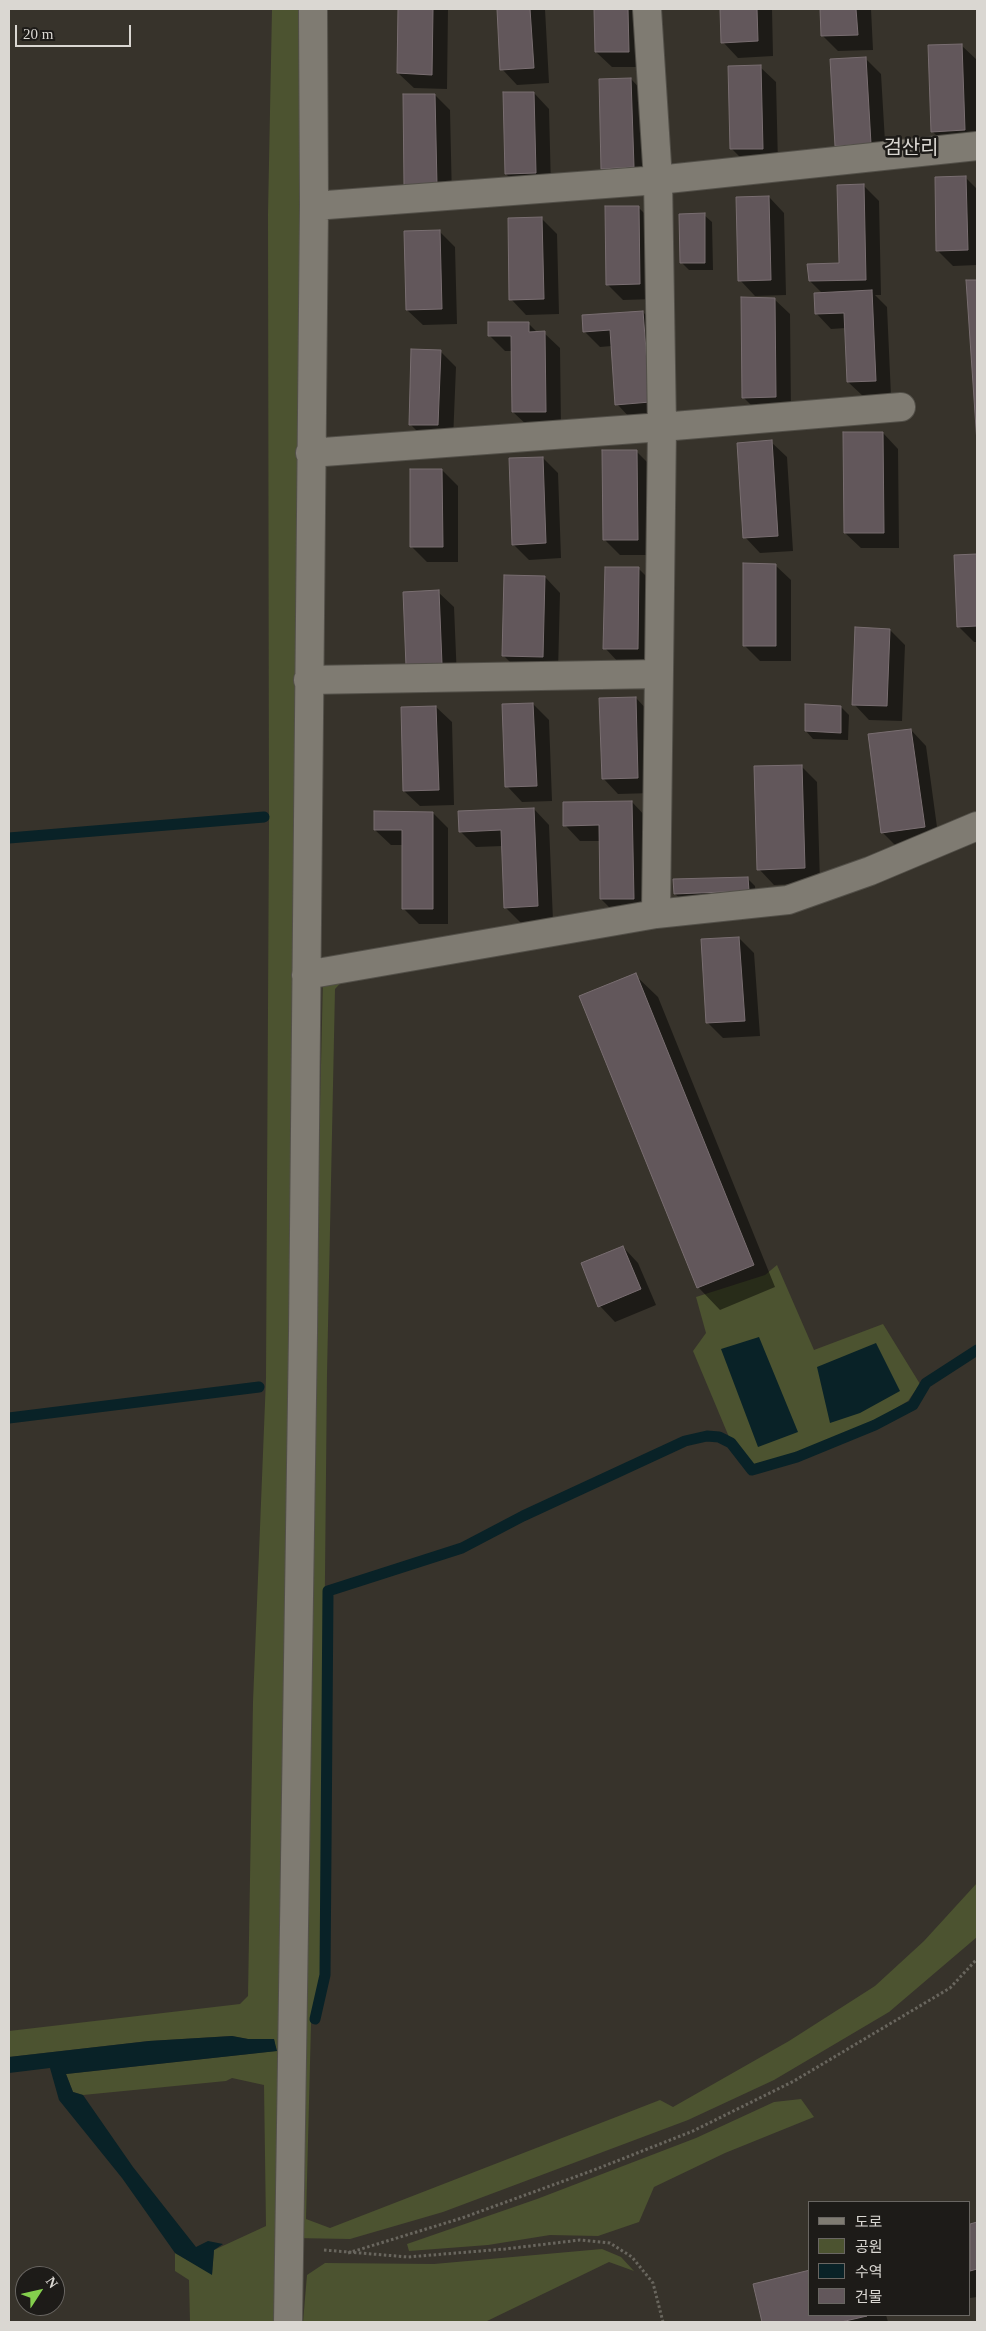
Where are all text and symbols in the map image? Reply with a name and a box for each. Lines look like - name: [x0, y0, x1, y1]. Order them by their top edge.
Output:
- scale bar: [18, 15, 134, 47]
- text: 20 m: [23, 26, 53, 42]
- district label: 검산리: [883, 137, 939, 161]
- legend: [808, 2201, 971, 2316]
- text: 도로: [855, 2214, 883, 2230]
- text: 공원: [855, 2239, 883, 2255]
- text: 수역: [855, 2264, 883, 2280]
- north arrow: [15, 2266, 65, 2316]
- text: N: [43, 2274, 61, 2291]
- text: 건물: [855, 2289, 883, 2305]

